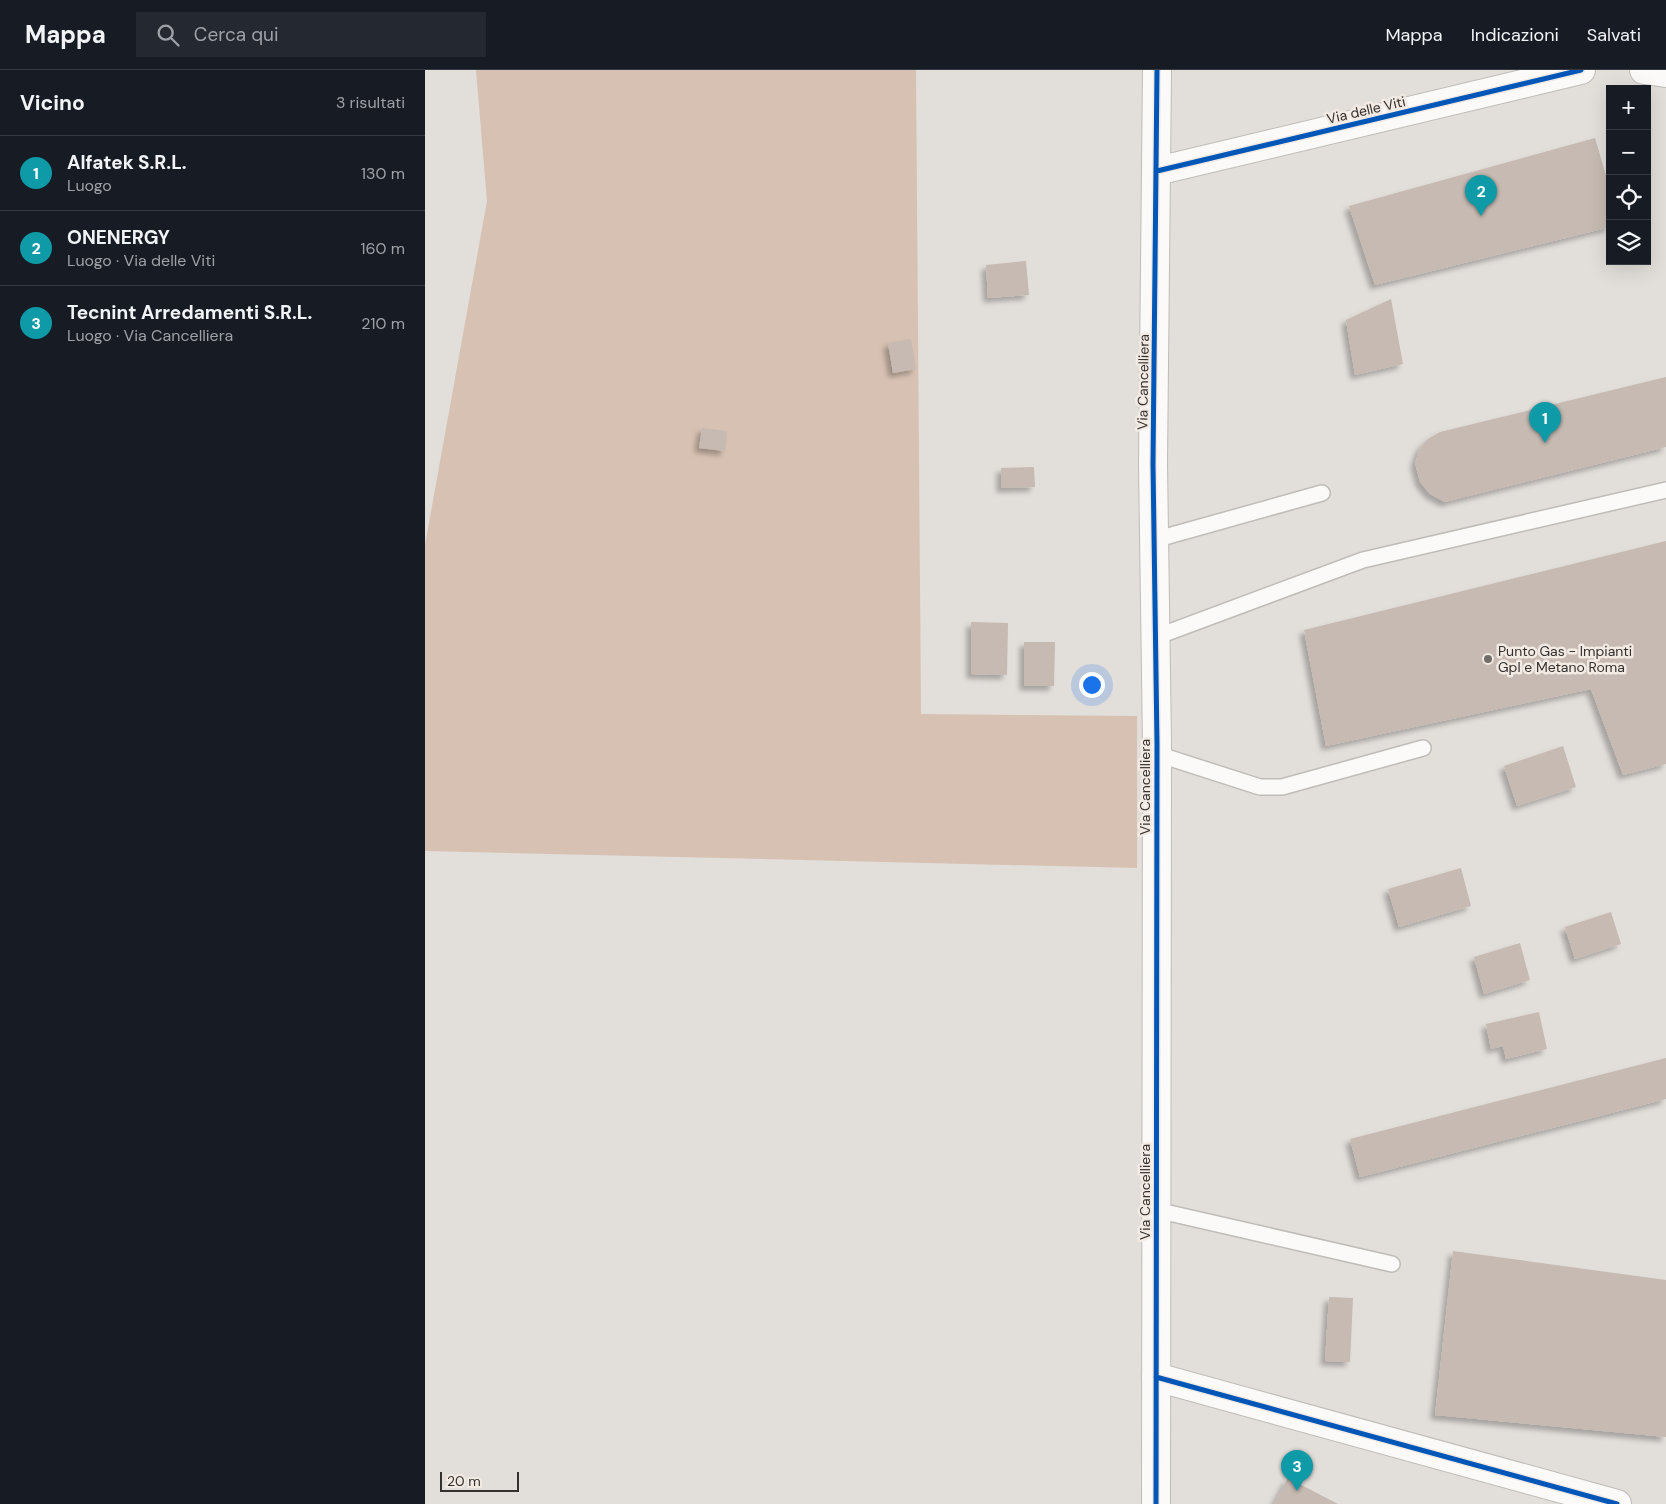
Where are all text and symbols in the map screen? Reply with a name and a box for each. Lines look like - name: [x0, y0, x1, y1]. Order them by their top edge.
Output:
- search box: [136, 12, 486, 57]
- text: Mappa: [25, 19, 106, 50]
- icon: search: [154, 21, 182, 49]
- text: Cerca qui: [194, 22, 279, 47]
- text: Mappa: [1385, 23, 1443, 47]
- text: Indicazioni: [1471, 23, 1559, 47]
- text: Salvati: [1587, 23, 1641, 47]
- map controls: [1606, 85, 1651, 265]
- button: +: [1606, 85, 1651, 130]
- text: Vicino: [20, 89, 85, 117]
- text: 3 risultati: [336, 92, 405, 113]
- street label: Via delle Viti: [1325, 92, 1407, 128]
- button: −: [1606, 130, 1651, 175]
- text: Alfatek S.R.L.: [67, 150, 187, 175]
- text: 1: [33, 163, 39, 184]
- text: 130 m: [361, 163, 405, 184]
- text: Luogo: [67, 175, 112, 196]
- pin: 2: [1465, 175, 1497, 216]
- button: locate: [1606, 175, 1651, 220]
- button: layers: [1606, 220, 1651, 265]
- text: ONENERGY: [67, 225, 170, 250]
- text: 2: [31, 238, 41, 259]
- text: 160 m: [361, 238, 405, 259]
- text: Luogo · Via delle Viti: [67, 250, 215, 271]
- text: Tecnint Arredamenti S.R.L.: [67, 300, 312, 325]
- text: 3: [31, 313, 41, 334]
- text: 210 m: [361, 313, 405, 334]
- text: Luogo · Via Cancelliera: [67, 325, 233, 346]
- street label: Via Cancelliera: [1133, 334, 1153, 430]
- pin: 1: [1529, 402, 1561, 443]
- place label: Punto Gas - Impianti Gpl e Metano Roma: [1498, 642, 1632, 676]
- marker: Punto Gas - Impianti Gpl e Metano Roma: [1482, 653, 1494, 665]
- your location: [1079, 672, 1105, 698]
- street label: Via Cancelliera: [1136, 739, 1154, 835]
- street label: Via Cancelliera: [1136, 1144, 1154, 1240]
- pin: 3: [1281, 1450, 1313, 1491]
- scale bar: [440, 1469, 519, 1492]
- text: 20 m: [447, 1472, 481, 1490]

